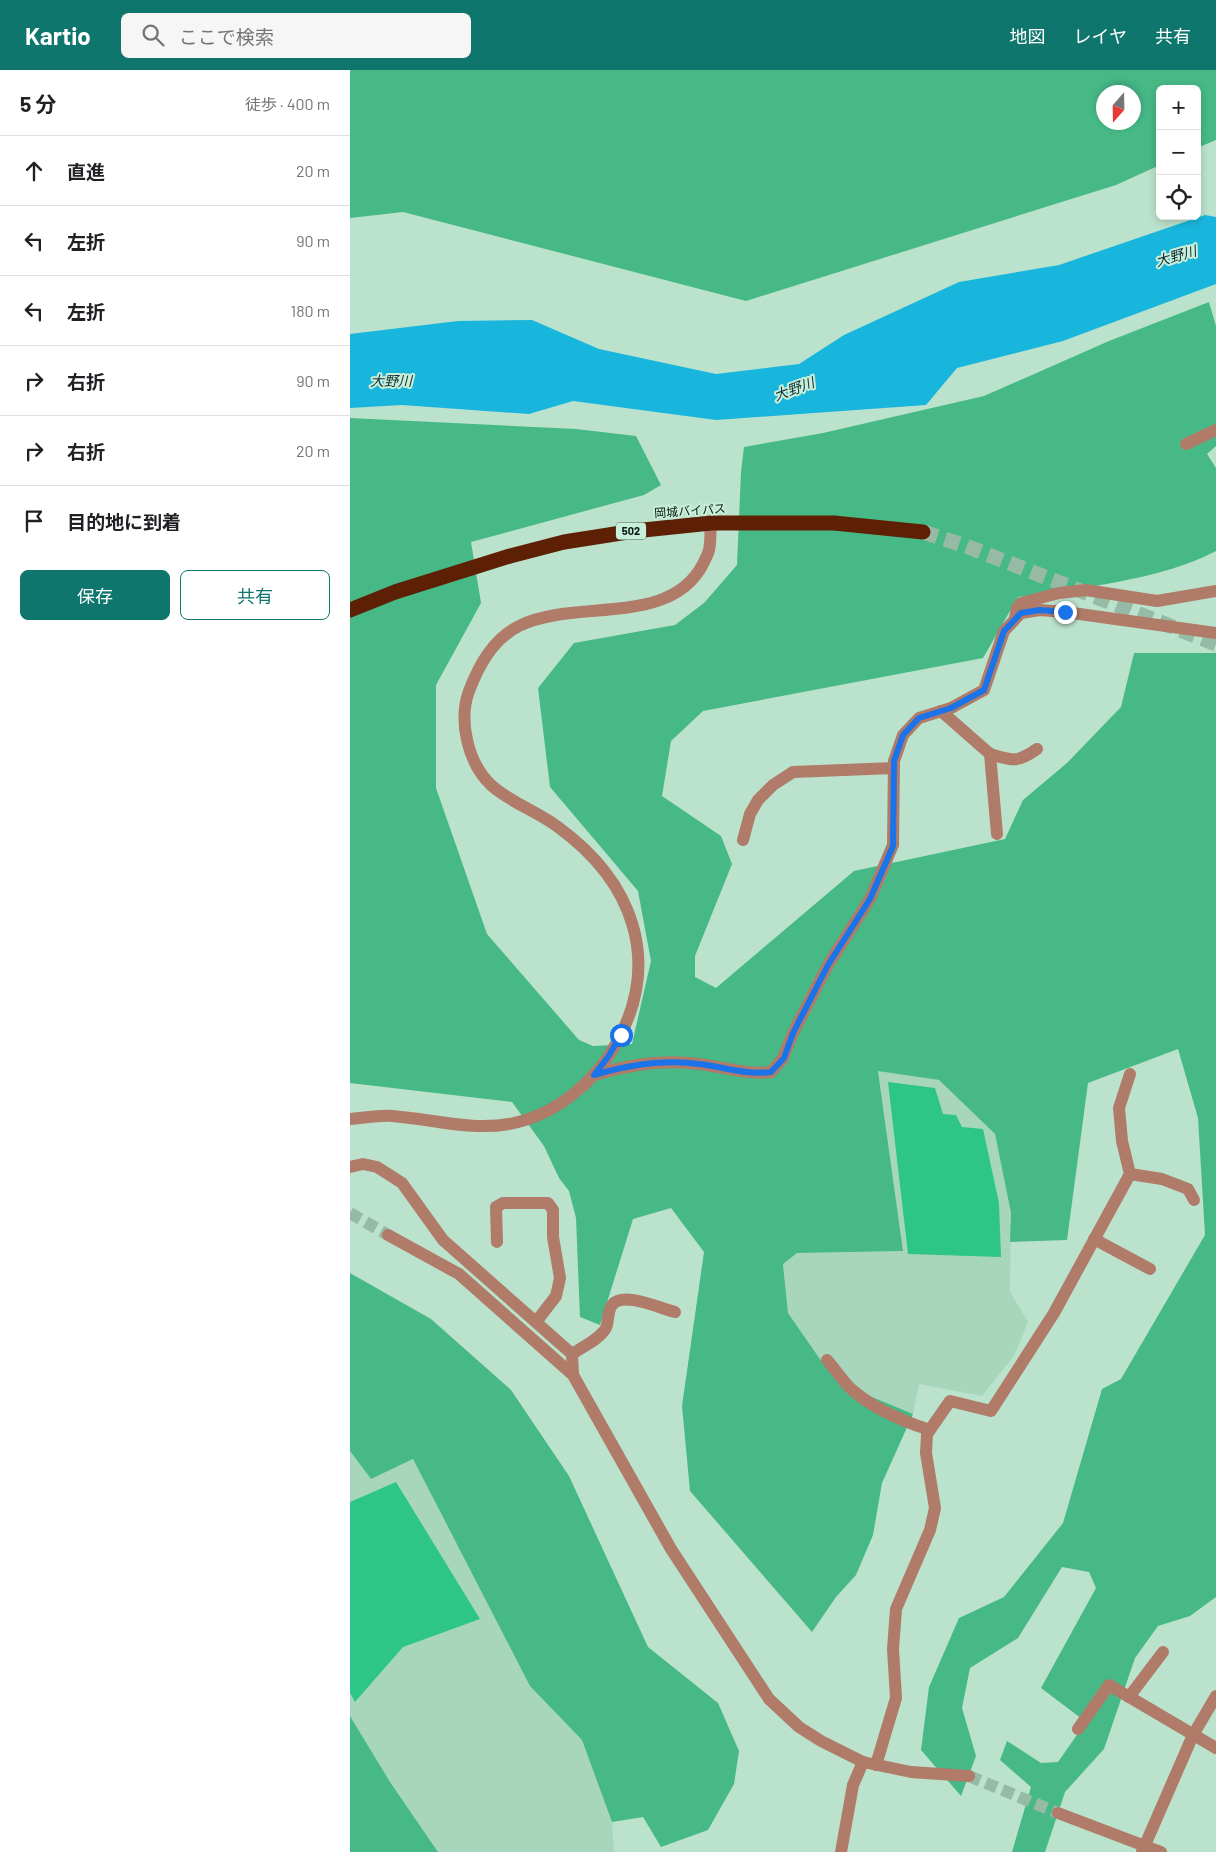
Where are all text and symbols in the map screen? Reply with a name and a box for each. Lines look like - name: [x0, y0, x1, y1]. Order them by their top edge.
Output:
- search box: [121, 13, 471, 58]
- text: Kartio: [25, 21, 91, 50]
- icon: search: [139, 21, 167, 49]
- text: ここで検索: [179, 25, 274, 48]
- text: 地図: [1010, 25, 1046, 47]
- text: レイヤ: [1074, 25, 1127, 47]
- text: 共有: [1155, 25, 1191, 47]
- north arrow: [1096, 85, 1141, 130]
- map controls: [1156, 85, 1201, 220]
- button: +: [1156, 85, 1201, 130]
- text: 5 分: [20, 91, 57, 116]
- text: 徒歩 · 400 m: [245, 94, 330, 113]
- button: −: [1156, 130, 1201, 175]
- icon: ahead: [20, 157, 48, 185]
- text: 直進: [67, 160, 105, 183]
- text: 20 m: [296, 161, 330, 180]
- button: locate: [1156, 175, 1201, 220]
- icon: left: [20, 227, 48, 255]
- text: 左折: [67, 230, 105, 253]
- text: 90 m: [296, 231, 330, 250]
- water label: 大野川: [1153, 241, 1200, 269]
- icon: left: [20, 297, 48, 325]
- text: 左折: [67, 300, 105, 323]
- text: 180 m: [291, 301, 330, 320]
- icon: right: [20, 367, 48, 395]
- text: 右折: [67, 370, 105, 393]
- text: 90 m: [296, 371, 330, 390]
- water label: 大野川: [370, 372, 414, 389]
- water label: 大野川: [771, 373, 818, 404]
- icon: right: [20, 437, 48, 465]
- text: 右折: [67, 440, 105, 463]
- text: 20 m: [296, 441, 330, 460]
- street label: 岡城バイパス: [654, 501, 726, 519]
- icon: arrive: [20, 507, 48, 535]
- text: 目的地に到着: [67, 510, 181, 533]
- road number: 502: [616, 522, 646, 540]
- button: 保存: [20, 570, 170, 620]
- button: 共有: [180, 570, 330, 620]
- route end: [1054, 601, 1077, 624]
- route start: [610, 1024, 633, 1047]

